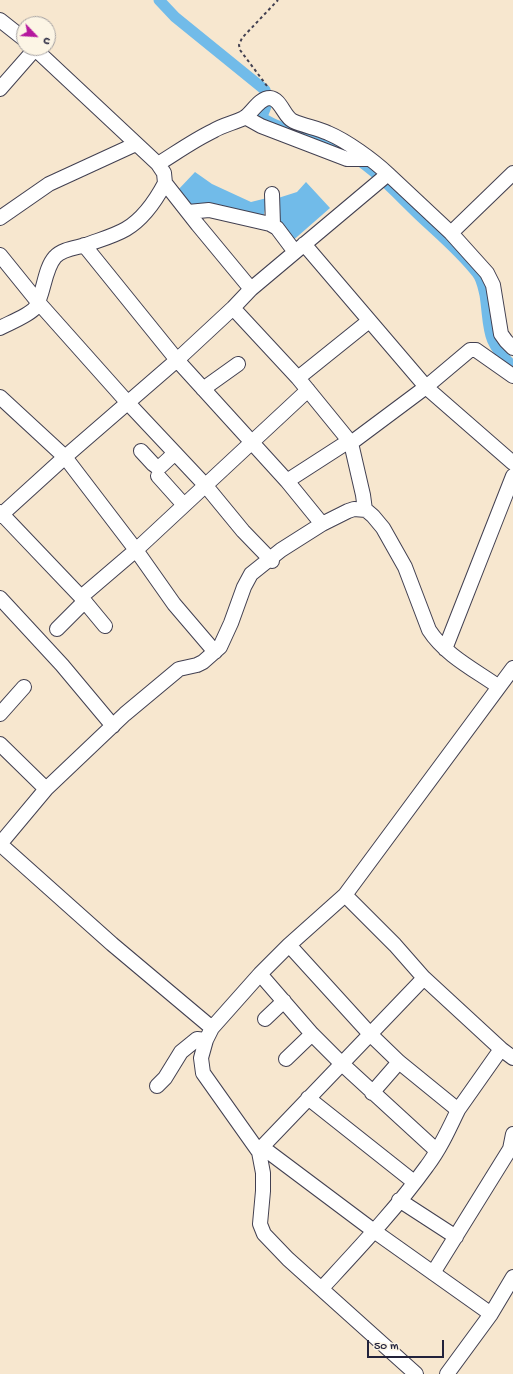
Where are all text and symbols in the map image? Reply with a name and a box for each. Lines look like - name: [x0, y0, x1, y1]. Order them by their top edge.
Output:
- north arrow: [16, 16, 56, 56]
- text: U: [39, 35, 53, 46]
- scale bar: [369, 1332, 446, 1358]
- text: 50 m: [374, 1340, 399, 1354]

